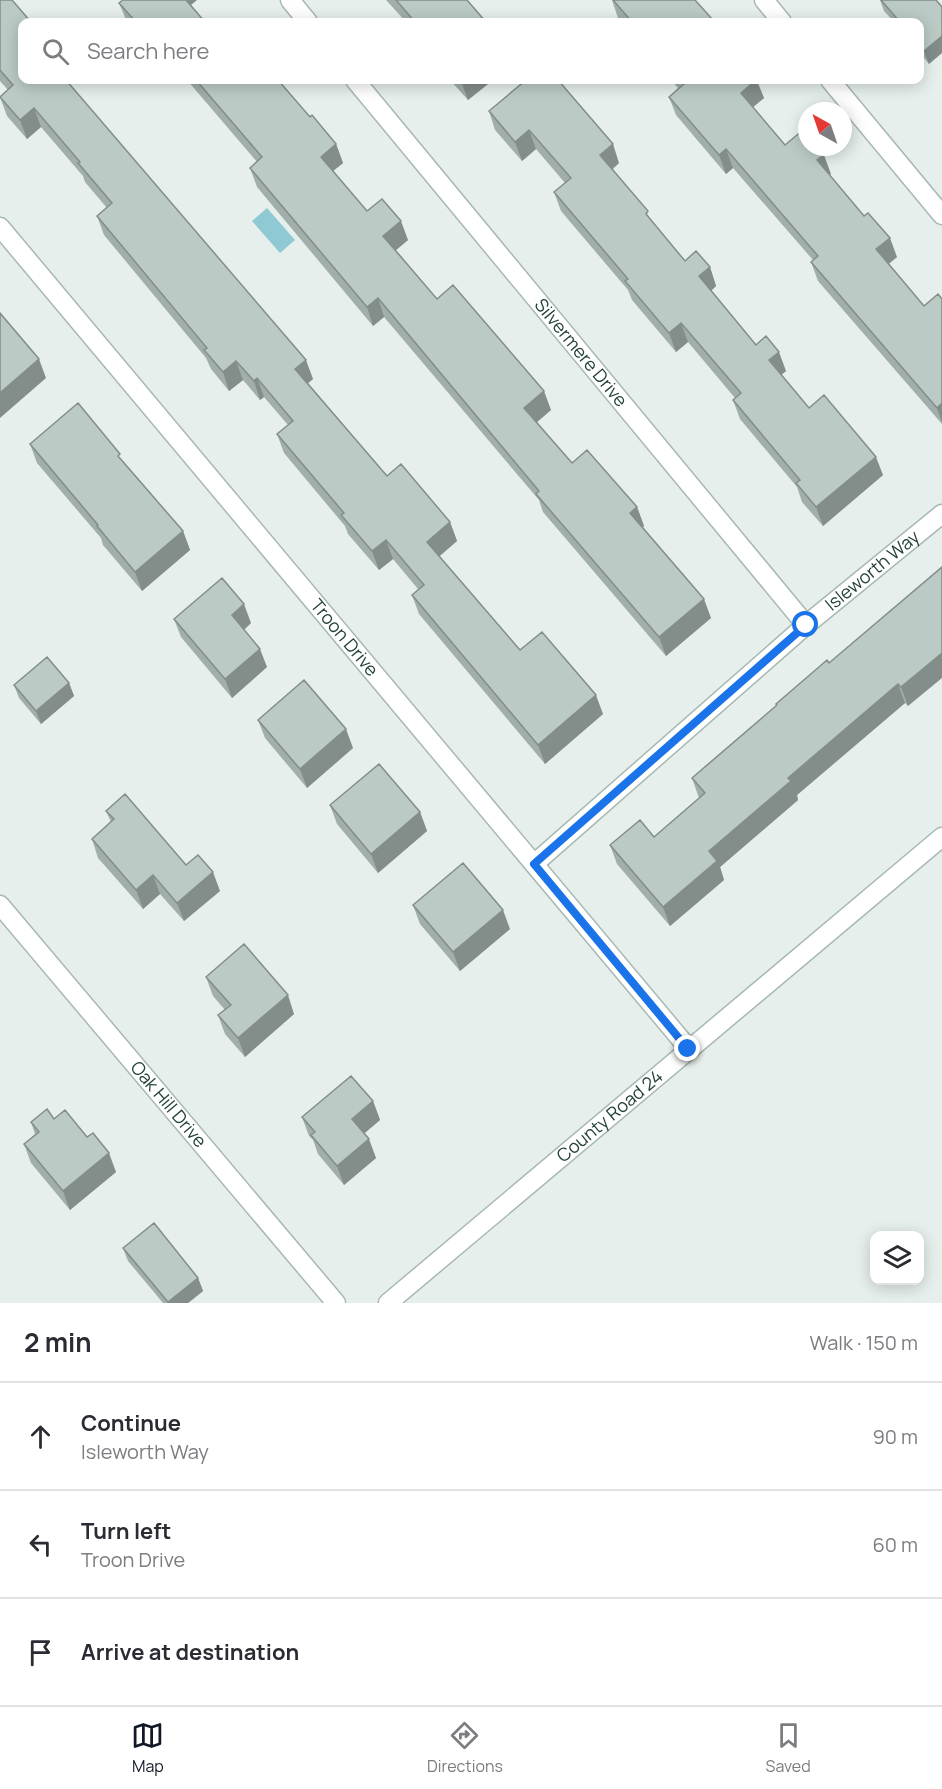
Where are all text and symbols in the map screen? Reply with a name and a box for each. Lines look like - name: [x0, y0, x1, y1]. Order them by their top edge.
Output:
- search box: [18, 18, 924, 84]
- icon: search: [39, 35, 72, 68]
- text: Search here: [87, 36, 209, 66]
- north arrow: [798, 102, 852, 156]
- street label: Silvermere Drive: [530, 293, 633, 411]
- street label: Isleworth Way: [820, 524, 925, 616]
- street label: Troon Drive: [306, 593, 384, 681]
- route start: [792, 611, 818, 637]
- route end: [674, 1035, 700, 1061]
- street label: Oak Hill Drive: [126, 1055, 213, 1152]
- street label: County Road 24: [551, 1064, 667, 1167]
- map controls: [870, 1231, 924, 1285]
- button: layers: [870, 1231, 924, 1285]
- text: 2 min: [24, 1324, 92, 1360]
- text: Walk · 150 m: [809, 1329, 918, 1356]
- text: Continue: [81, 1408, 181, 1438]
- icon: ahead: [24, 1420, 57, 1453]
- text: 90 m: [872, 1423, 918, 1450]
- text: Isleworth Way: [81, 1438, 209, 1465]
- text: Turn left: [81, 1516, 171, 1546]
- icon: left: [24, 1528, 57, 1561]
- text: 60 m: [872, 1531, 918, 1558]
- text: Troon Drive: [81, 1546, 185, 1573]
- icon: arrive: [24, 1636, 57, 1669]
- text: Arrive at destination: [81, 1637, 299, 1667]
- tab: Map: [131, 1719, 164, 1777]
- tab: Directions: [427, 1719, 503, 1777]
- tab: Saved: [766, 1719, 811, 1777]

